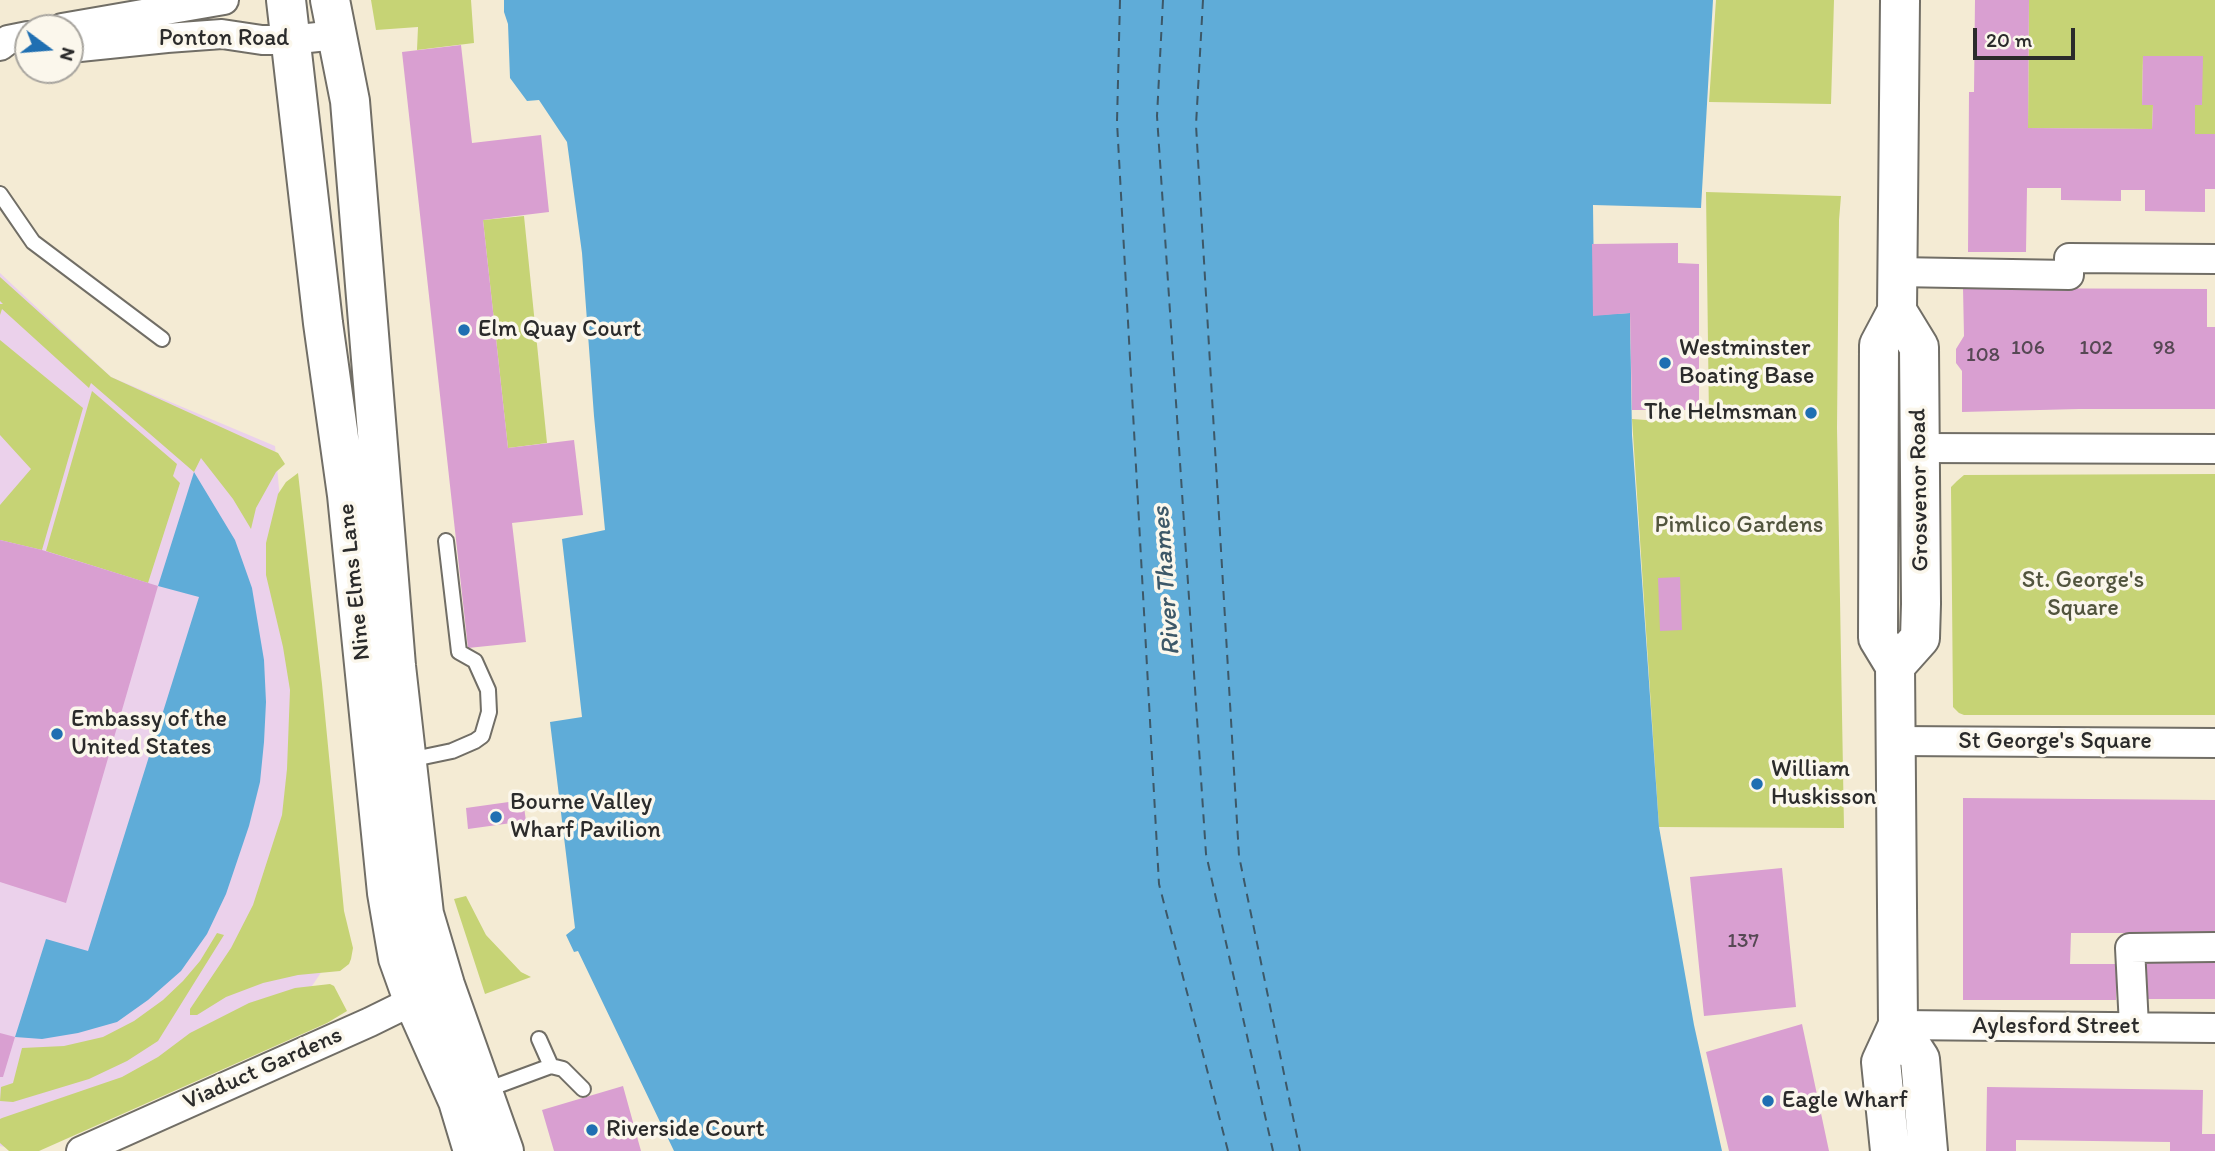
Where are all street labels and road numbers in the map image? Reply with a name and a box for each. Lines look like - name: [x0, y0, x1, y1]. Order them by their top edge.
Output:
- street label: Ponton Road: [159, 25, 289, 53]
- street label: Grosvenor Road: [1904, 408, 1936, 572]
- street label: Nine Elms Lane: [332, 502, 378, 662]
- street label: St George's Square: [1958, 728, 2152, 756]
- street label: Aylesford Street: [1972, 1013, 2140, 1041]
- street label: Viaduct Gardens: [179, 1021, 347, 1117]

